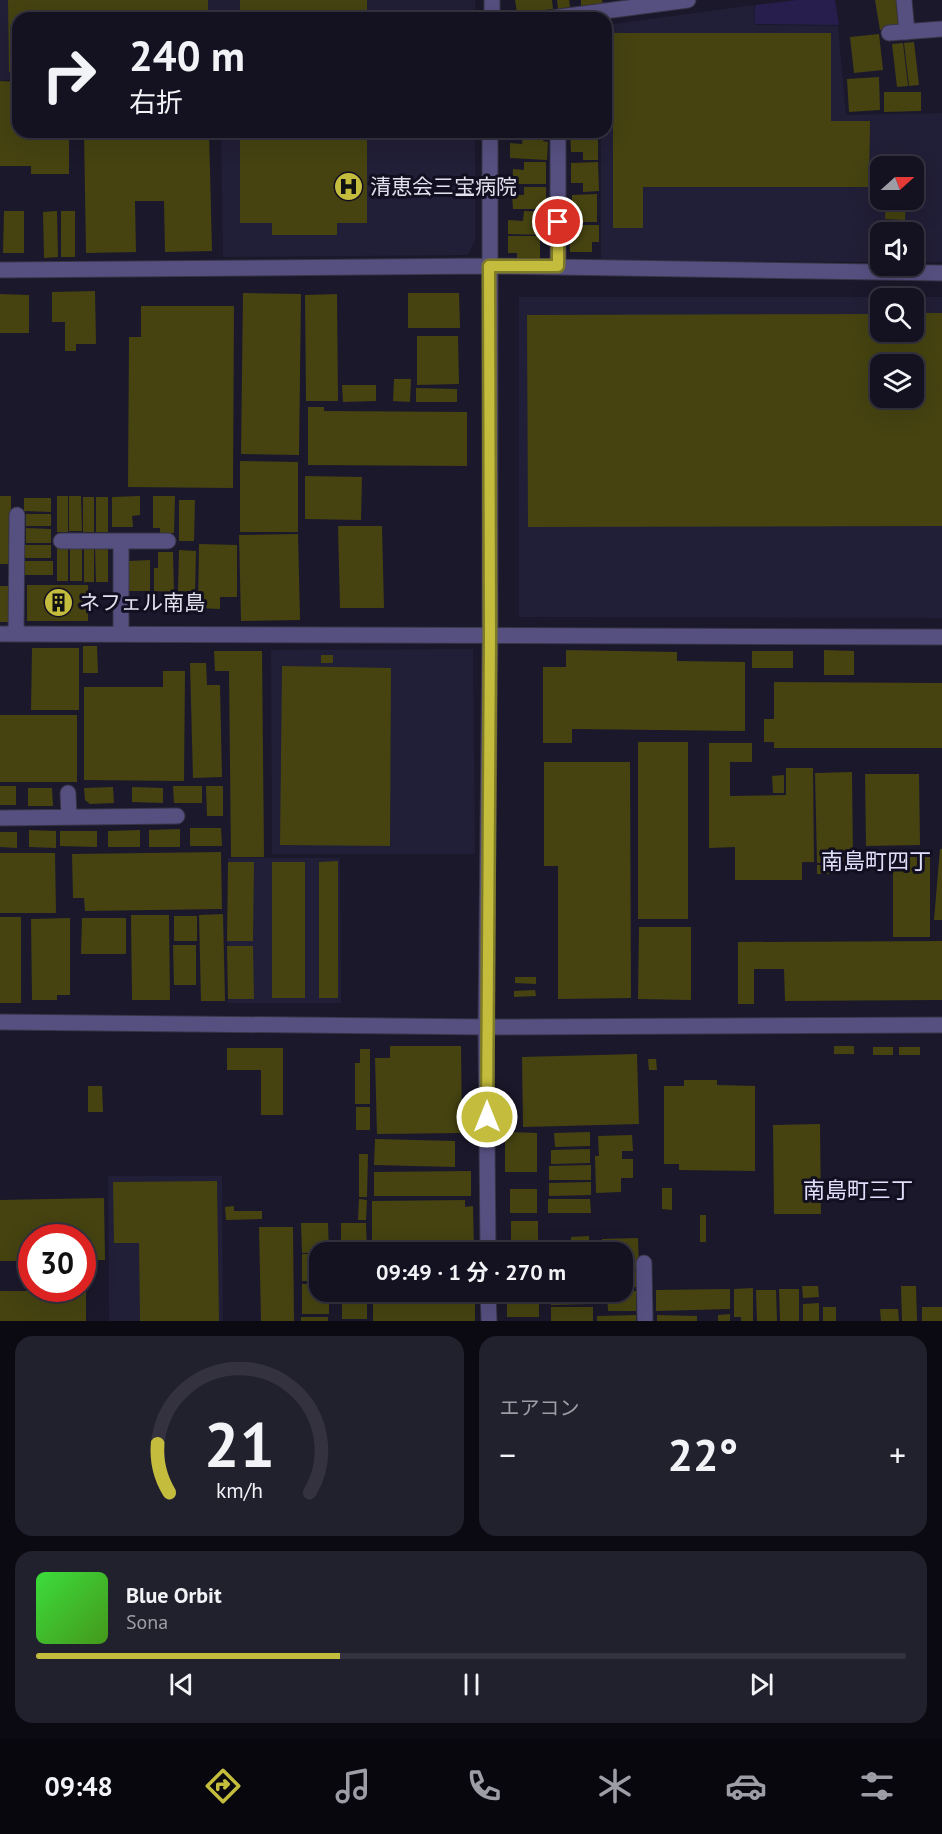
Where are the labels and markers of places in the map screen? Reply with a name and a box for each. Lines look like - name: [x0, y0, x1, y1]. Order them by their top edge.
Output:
- hospital icon: 清恵会三宝病院: [333, 171, 365, 203]
- place label: 清恵会三宝病院: [370, 173, 517, 200]
- pin: [532, 196, 583, 247]
- building icon: ネフェル南島: [42, 587, 74, 619]
- place label: ネフェル南島: [79, 589, 205, 616]

